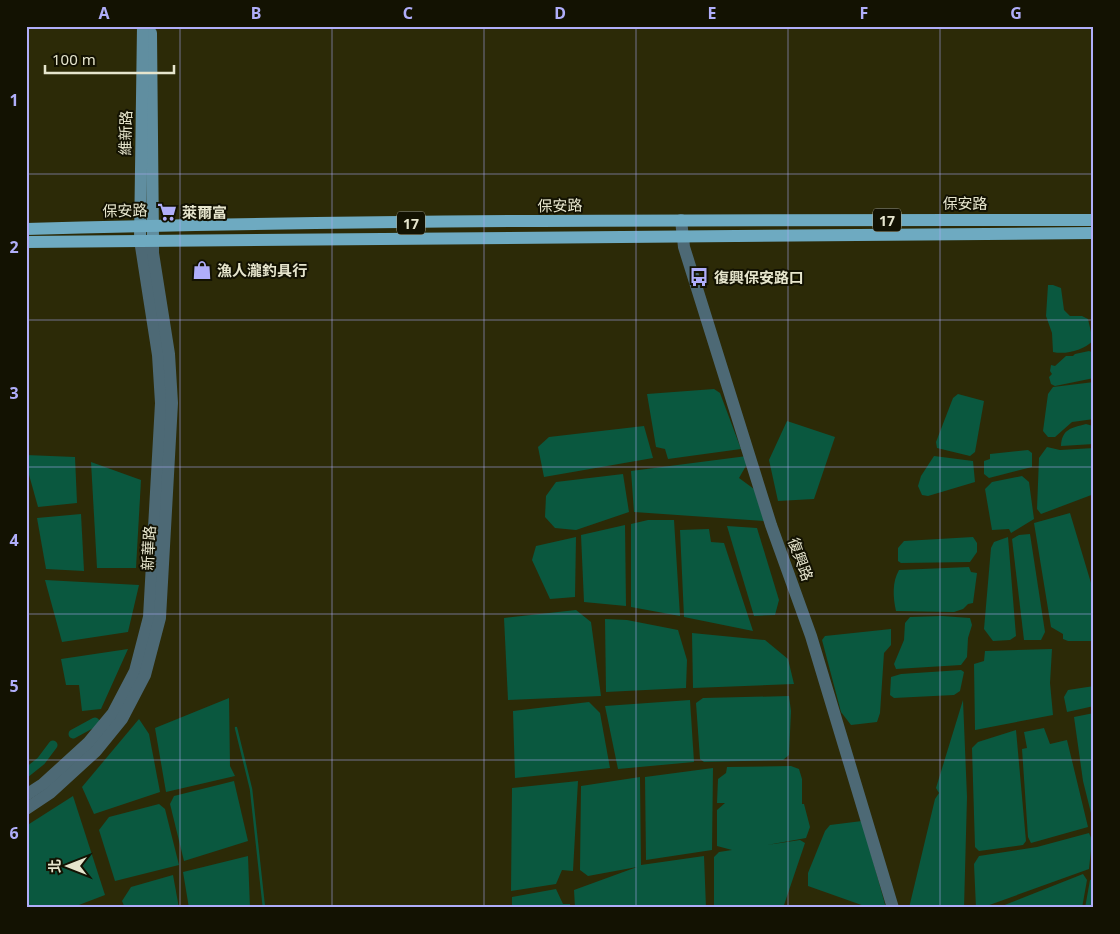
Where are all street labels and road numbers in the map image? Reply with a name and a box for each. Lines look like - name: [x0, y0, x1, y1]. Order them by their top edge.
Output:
- street label: 維新路: [115, 110, 135, 156]
- street label: 保安路: [942, 193, 988, 213]
- street label: 保安路: [537, 195, 583, 215]
- street label: 保安路: [102, 200, 148, 220]
- road number: 17: [873, 208, 901, 232]
- road number: 17: [397, 212, 425, 234]
- street label: 新華路: [137, 525, 159, 571]
- street label: 復興路: [784, 534, 818, 584]

